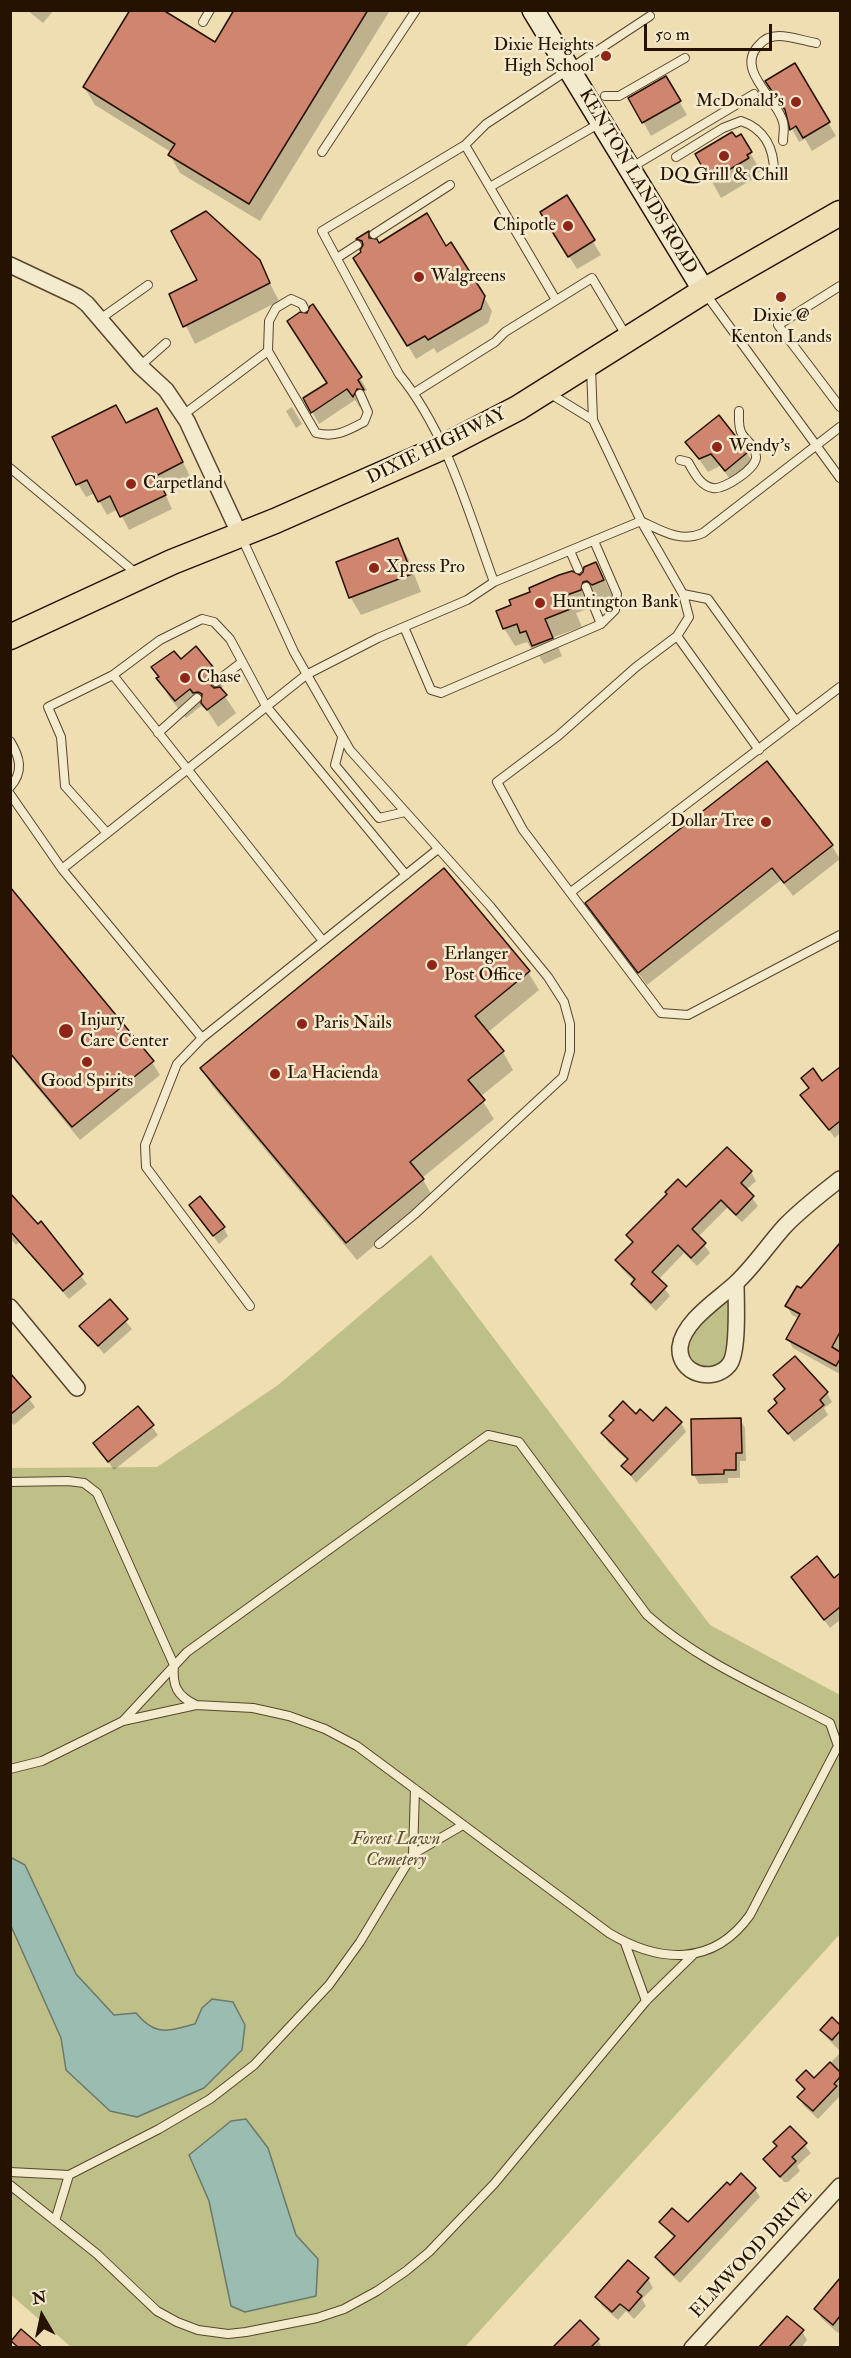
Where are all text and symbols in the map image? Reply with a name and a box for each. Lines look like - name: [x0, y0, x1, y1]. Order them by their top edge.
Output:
- scale bar: [647, 12, 774, 50]
- text: 50 m: [655, 23, 690, 46]
- place label: Dixie Heights High School: [493, 35, 594, 78]
- marker: Dixie Heights High School: [599, 49, 613, 63]
- street label: KENTON LANDS ROAD: [573, 86, 701, 278]
- place label: McDonald's: [696, 91, 784, 113]
- marker: McDonald's: [789, 95, 803, 109]
- marker: DQ Grill & Chill: [717, 149, 731, 163]
- place label: DQ Grill & Chill: [660, 165, 788, 187]
- place label: Chipotle: [493, 215, 556, 237]
- marker: Chipotle: [561, 219, 575, 233]
- place label: Walgreens: [431, 266, 506, 288]
- marker: Walgreens: [412, 270, 426, 284]
- marker: Dixie @ Kenton Lands: [774, 290, 788, 304]
- place label: Dixie @ Kenton Lands: [730, 306, 832, 348]
- street label: DIXIE HIGHWAY: [364, 404, 510, 490]
- place label: Wendy's: [729, 436, 790, 458]
- marker: Wendy's: [710, 440, 724, 454]
- place label: Carpetland: [143, 473, 223, 495]
- marker: Carpetland: [124, 477, 138, 491]
- place label: Xpress Pro: [386, 557, 465, 579]
- marker: Xpress Pro: [367, 561, 381, 575]
- place label: Huntington Bank: [552, 592, 678, 614]
- marker: Huntington Bank: [533, 596, 547, 610]
- place label: Chase: [197, 667, 241, 689]
- marker: Chase: [178, 671, 192, 685]
- place label: Dollar Tree: [671, 811, 754, 833]
- marker: Dollar Tree: [759, 815, 773, 829]
- place label: Erlanger Post Office: [444, 944, 522, 986]
- marker: Erlanger Post Office: [425, 958, 439, 972]
- place label: Injury Care Center: [80, 1010, 168, 1052]
- place label: Paris Nails: [314, 1013, 392, 1035]
- marker: Paris Nails: [295, 1017, 309, 1031]
- marker: Injury Care Center: [57, 1022, 75, 1040]
- marker: Good Spirits: [80, 1055, 94, 1069]
- place label: La Hacienda: [287, 1063, 378, 1085]
- marker: La Hacienda: [268, 1067, 282, 1081]
- place label: Good Spirits: [41, 1071, 133, 1093]
- park label: Forest Lawn Cemetery: [352, 1829, 440, 1872]
- street label: ELMWOOD DRIVE: [686, 2185, 818, 2323]
- north arrow: [12, 2286, 72, 2346]
- text: N: [31, 2287, 48, 2309]

